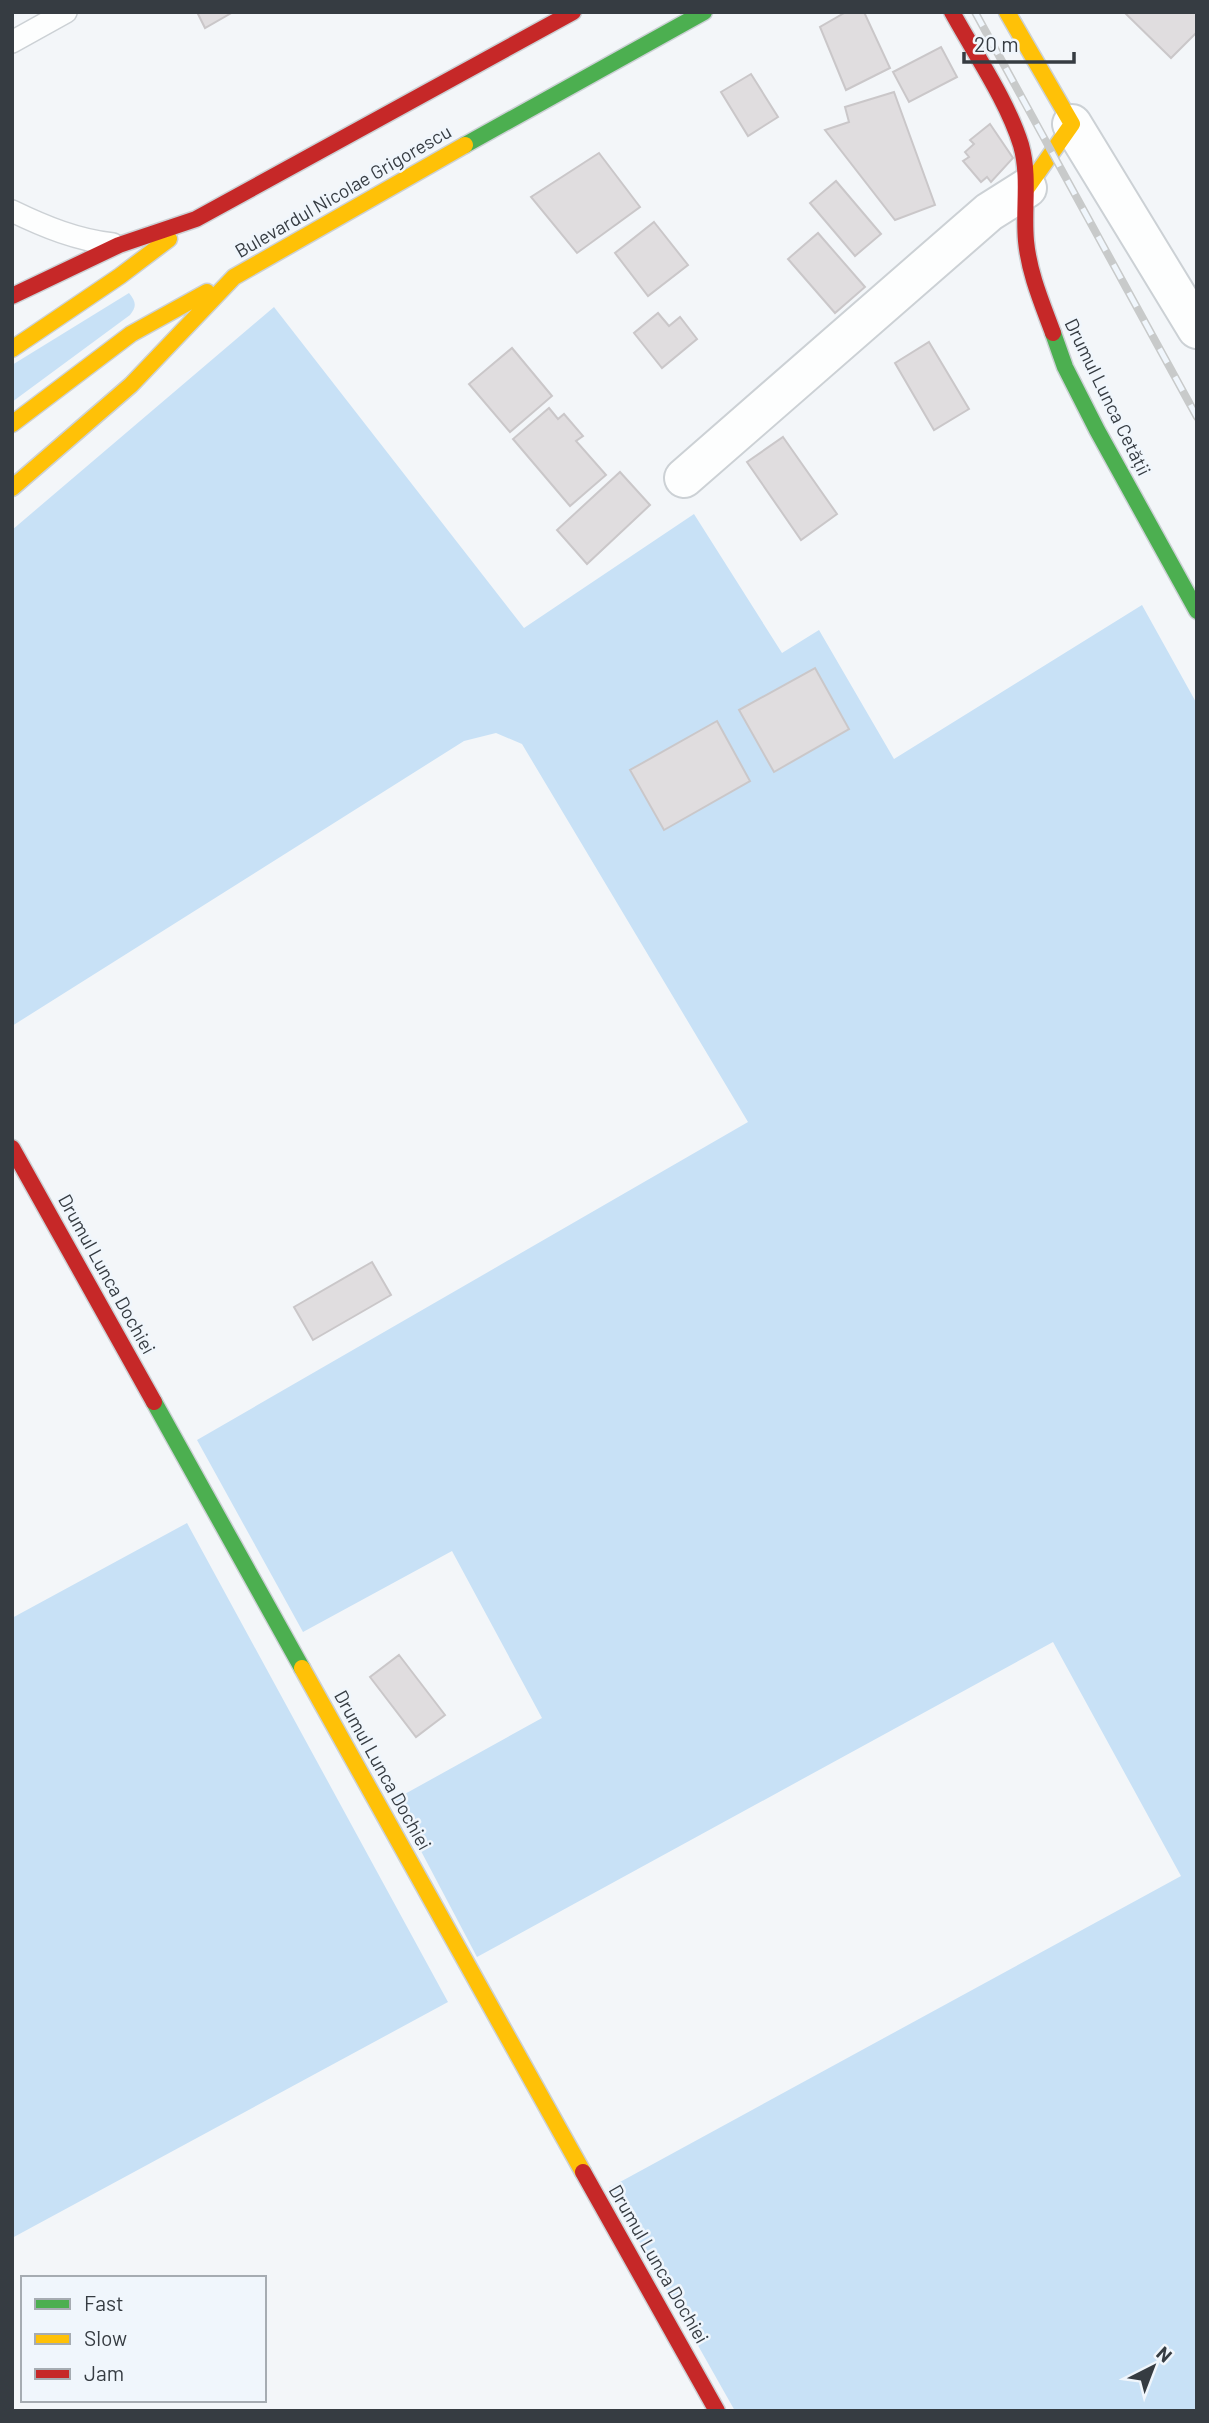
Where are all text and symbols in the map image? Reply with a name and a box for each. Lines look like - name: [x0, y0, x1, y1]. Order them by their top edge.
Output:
- scale bar: [964, 21, 1074, 65]
- text: 20 m: [974, 31, 1019, 56]
- street label: Bulevardul Nicolae Grigorescu: [231, 119, 455, 262]
- street label: Drumul Lunca Cetății: [1060, 314, 1157, 479]
- street label: Drumul Lunca Dochiei: [54, 1190, 161, 1358]
- street label: Drumul Lunca Dochiei: [330, 1686, 437, 1854]
- street label: Drumul Lunca Dochiei: [605, 2180, 714, 2347]
- legend: [21, 2276, 266, 2402]
- text: Fast: [84, 2290, 124, 2315]
- text: Slow: [84, 2325, 127, 2350]
- north arrow: [1118, 2332, 1188, 2402]
- text: N: [1152, 2341, 1177, 2367]
- text: Jam: [84, 2360, 124, 2385]

